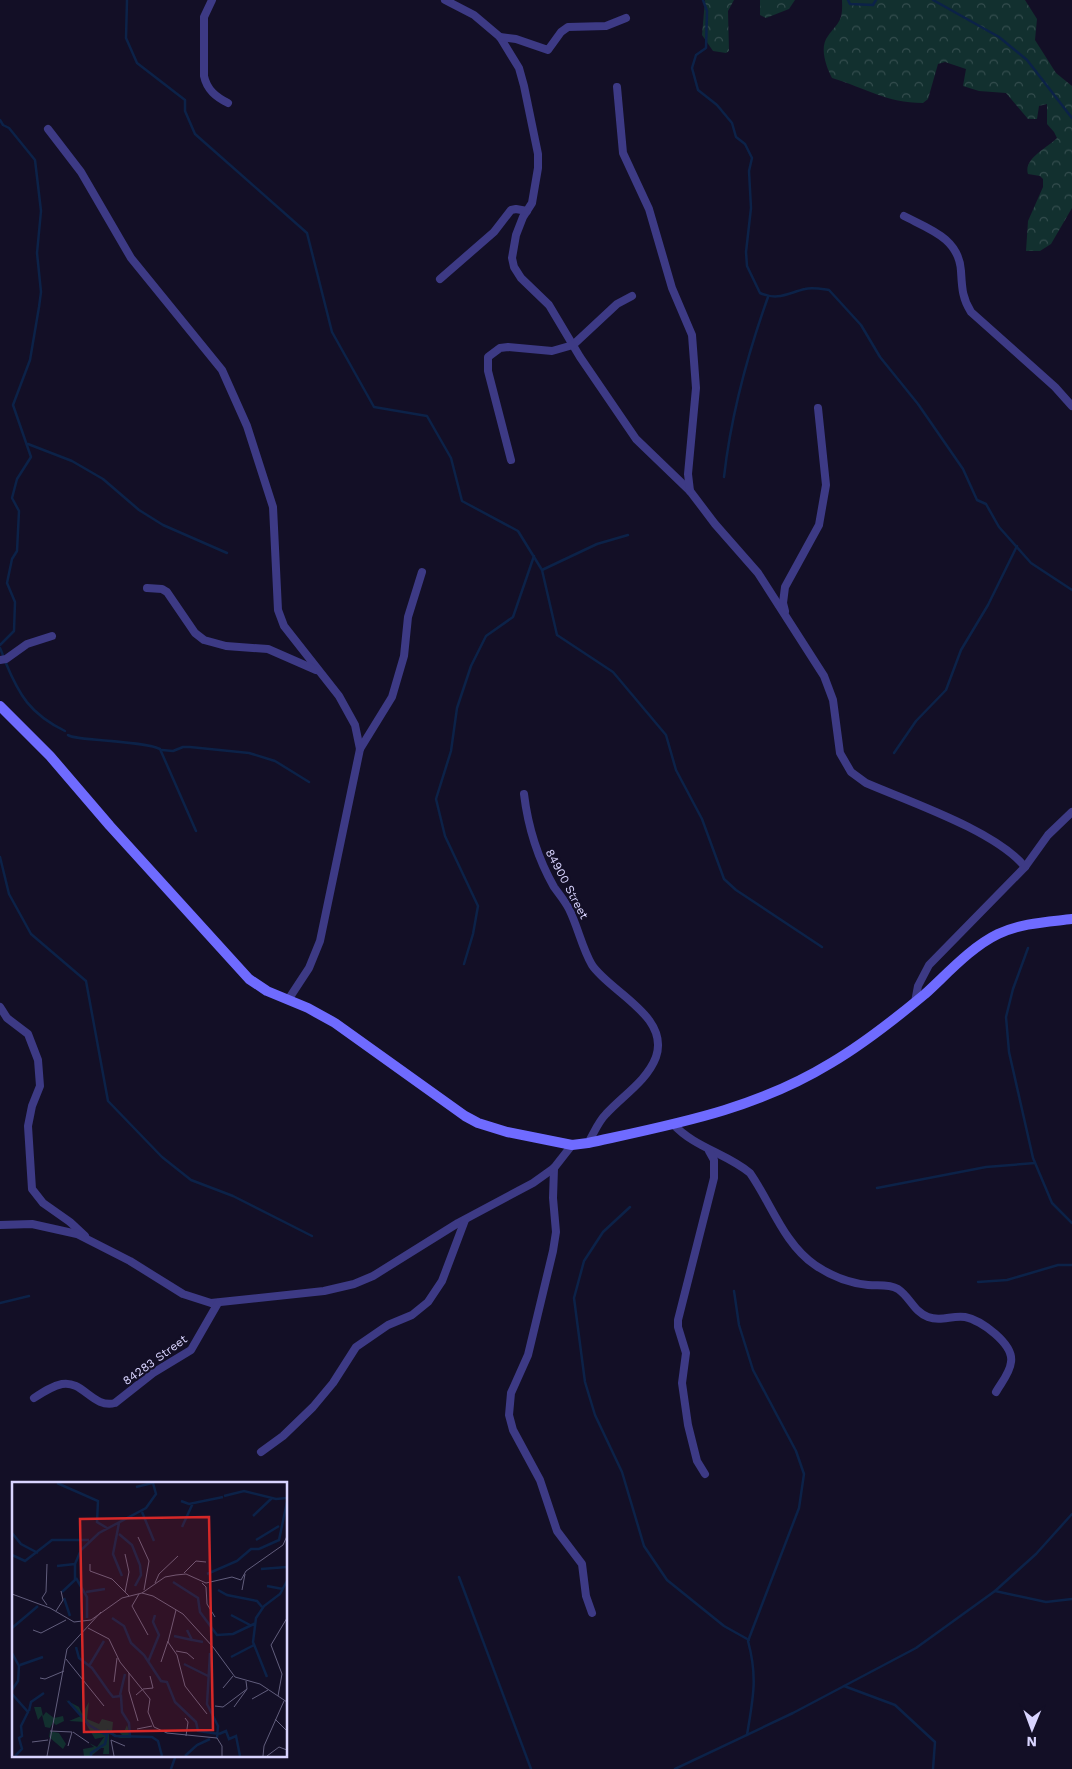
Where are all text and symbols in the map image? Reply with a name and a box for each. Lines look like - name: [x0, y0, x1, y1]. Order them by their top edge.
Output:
- street label: 84900 Street: [543, 847, 591, 921]
- street label: 84283 Street: [120, 1332, 190, 1388]
- inset map: [12, 1482, 288, 1756]
- north arrow: [1007, 1704, 1057, 1754]
- text: N: [1026, 1734, 1037, 1750]

